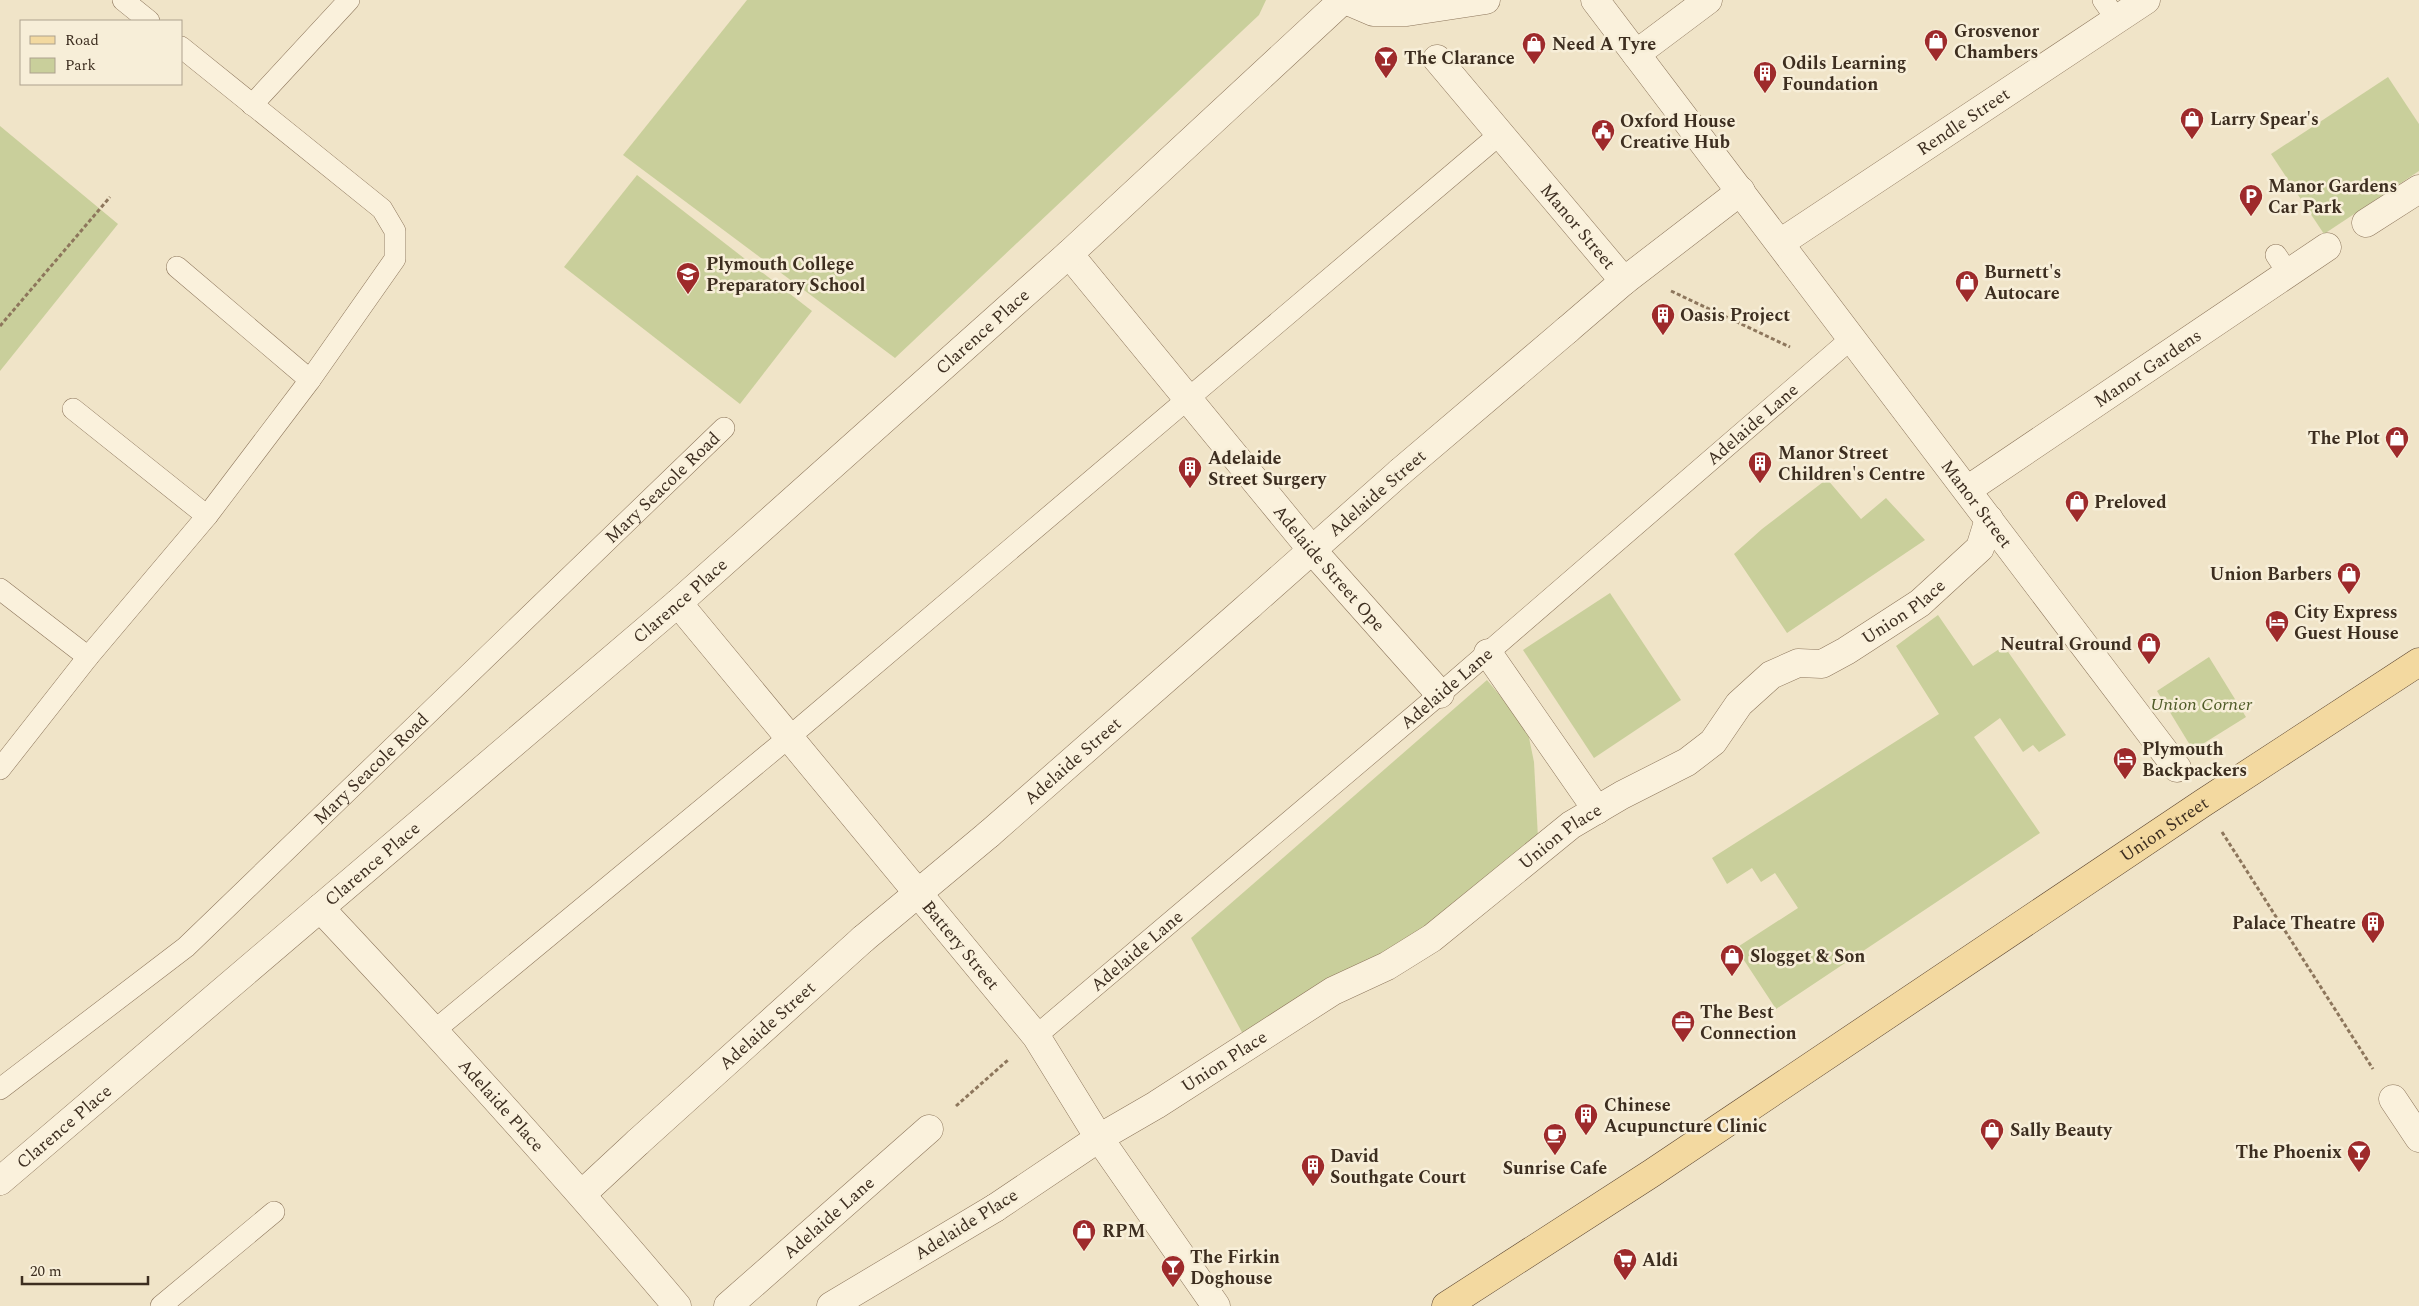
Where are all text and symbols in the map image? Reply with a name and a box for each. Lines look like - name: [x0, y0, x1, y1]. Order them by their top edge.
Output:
- place label: Grosvenor Chambers: [1954, 18, 2039, 66]
- legend: [20, 20, 182, 85]
- shop icon: Grosvenor Chambers: [1923, 28, 1949, 62]
- text: Road: [65, 29, 99, 52]
- shop icon: Need A Tyre: [1521, 31, 1547, 65]
- place label: Need A Tyre: [1552, 31, 1656, 58]
- bar icon: The Clarance: [1373, 45, 1399, 79]
- place label: The Clarance: [1404, 45, 1515, 72]
- place label: Odils Learning Foundation: [1782, 50, 1907, 98]
- text: Park: [65, 54, 96, 77]
- building icon: Odils Learning Foundation: [1752, 60, 1778, 94]
- street label: Rendle Street: [1912, 81, 2016, 163]
- shop icon: Larry Spear's: [2179, 106, 2205, 140]
- place label: Larry Spear's: [2210, 106, 2319, 133]
- place label: Oxford House Creative Hub: [1620, 108, 1736, 156]
- public building icon: Oxford House Creative Hub: [1590, 118, 1616, 152]
- place label: Manor Gardens Car Park: [2268, 173, 2397, 221]
- street label: Manor Street: [1533, 178, 1622, 276]
- parking icon: Manor Gardens Car Park: [2238, 183, 2264, 217]
- place label: Plymouth College Preparatory School: [706, 251, 866, 299]
- place label: Burnett's Autocare: [1984, 259, 2061, 307]
- school or university icon: Plymouth College Preparatory School: [675, 261, 701, 295]
- shop icon: Burnett's Autocare: [1954, 269, 1980, 303]
- street label: Clarence Place: [930, 282, 1036, 381]
- building icon: Oasis Project: [1650, 302, 1676, 336]
- place label: Oasis Project: [1680, 302, 1790, 329]
- street label: Manor Gardens: [2089, 322, 2207, 415]
- street label: Adelaide Lane: [1700, 377, 1805, 472]
- street label: Mary Seacole Road: [599, 425, 727, 550]
- place label: The Plot: [2308, 425, 2380, 452]
- shop icon: The Plot: [2384, 425, 2410, 459]
- place label: Manor Street Children's Centre: [1778, 440, 1925, 488]
- street label: Adelaide Street: [1322, 443, 1432, 544]
- place label: Adelaide Street Surgery: [1208, 445, 1328, 493]
- building icon: Manor Street Children's Centre: [1747, 450, 1773, 484]
- street label: Manor Street: [1934, 454, 2019, 554]
- building icon: Adelaide Street Surgery: [1177, 455, 1203, 489]
- shop icon: Preloved: [2064, 489, 2090, 523]
- place label: Preloved: [2094, 489, 2167, 516]
- street label: Adelaide Street Ope: [1266, 499, 1392, 638]
- street label: Clarence Place: [627, 552, 734, 650]
- place label: Union Barbers: [2209, 561, 2332, 588]
- shop icon: Union Barbers: [2336, 561, 2362, 595]
- street label: Union Place: [1856, 573, 1952, 651]
- place label: City Express Guest House: [2294, 599, 2399, 647]
- hotel icon: City Express Guest House: [2264, 609, 2290, 643]
- place label: Neutral Ground: [2000, 631, 2132, 658]
- shop icon: Neutral Ground: [2136, 631, 2162, 665]
- street label: Adelaide Lane: [1395, 641, 1499, 736]
- park label: Union Corner: [2150, 691, 2253, 718]
- street label: Mary Seacole Road: [307, 707, 435, 831]
- street label: Adelaide Street: [1018, 711, 1128, 812]
- place label: Plymouth Backpackers: [2142, 736, 2247, 784]
- hotel icon: Plymouth Backpackers: [2112, 746, 2138, 780]
- street label: Union Street: [2114, 790, 2214, 869]
- street label: Union Place: [1513, 797, 1607, 876]
- street label: Clarence Place: [319, 815, 426, 913]
- street label: Battery Street: [915, 895, 1006, 996]
- street label: Adelaide Lane: [1085, 904, 1189, 998]
- place label: Palace Theatre: [2232, 910, 2356, 937]
- building icon: Palace Theatre: [2360, 910, 2386, 944]
- shop icon: Slogget & Son: [1719, 943, 1745, 977]
- place label: Slogget & Son: [1750, 943, 1865, 970]
- street label: Adelaide Street: [713, 975, 822, 1077]
- place label: The Best Connection: [1700, 999, 1797, 1047]
- office icon: The Best Connection: [1670, 1009, 1696, 1043]
- street label: Union Place: [1176, 1024, 1273, 1100]
- street label: Adelaide Place: [452, 1053, 551, 1158]
- street label: Clarence Place: [10, 1078, 118, 1176]
- place label: Chinese Acupuncture Clinic: [1604, 1092, 1767, 1140]
- building icon: Chinese Acupuncture Clinic: [1573, 1102, 1599, 1136]
- shop icon: Sally Beauty: [1979, 1117, 2005, 1151]
- place label: Sally Beauty: [2010, 1117, 2113, 1144]
- cafe icon: Sunrise Cafe: [1542, 1122, 1568, 1156]
- place label: The Phoenix: [2236, 1139, 2342, 1166]
- bar icon: The Phoenix: [2346, 1139, 2372, 1173]
- place label: David Southgate Court: [1330, 1143, 1466, 1191]
- building icon: David Southgate Court: [1300, 1153, 1326, 1187]
- place label: Sunrise Cafe: [1503, 1155, 1607, 1182]
- street label: Adelaide Lane: [777, 1170, 881, 1266]
- street label: Adelaide Place: [909, 1182, 1023, 1267]
- shop icon: RPM: [1071, 1218, 1097, 1252]
- place label: RPM: [1102, 1218, 1145, 1245]
- place label: The Firkin Doghouse: [1190, 1244, 1280, 1292]
- supermarket icon: Aldi: [1612, 1247, 1638, 1281]
- place label: Aldi: [1642, 1247, 1678, 1274]
- scale bar: [22, 1254, 149, 1286]
- bar icon: The Firkin Doghouse: [1160, 1254, 1186, 1288]
- text: 20 m: [30, 1260, 62, 1283]

